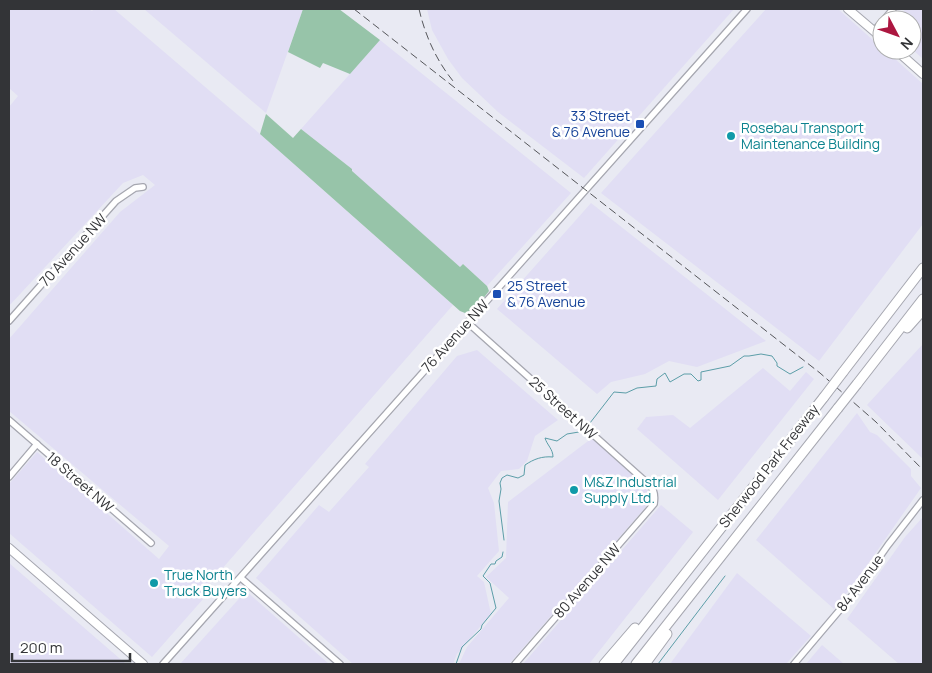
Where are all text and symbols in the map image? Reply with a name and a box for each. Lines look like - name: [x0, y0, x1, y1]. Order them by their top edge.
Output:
- north arrow: [872, 10, 922, 60]
- text: N: [897, 34, 918, 54]
- place label: 33 Street & 76 Avenue: [552, 106, 630, 141]
- marker: 33 Street & 76 Avenue: [634, 118, 646, 130]
- place label: Rosebau Transport Maintenance Building: [741, 118, 880, 153]
- marker: Rosebau Transport Maintenance Building: [725, 130, 737, 142]
- street label: 70 Avenue NW: [35, 209, 110, 290]
- place label: 25 Street & 76 Avenue: [507, 276, 585, 311]
- marker: 25 Street & 76 Avenue: [491, 288, 503, 300]
- street label: 76 Avenue NW: [417, 295, 492, 376]
- street label: 25 Street NW: [525, 372, 601, 443]
- street label: Sherwood Park Freeway: [714, 399, 823, 531]
- street label: 18 Street NW: [43, 447, 118, 516]
- place label: M&Z Industrial Supply Ltd.: [584, 472, 677, 507]
- marker: M&Z Industrial Supply Ltd.: [568, 484, 580, 496]
- street label: 80 Avenue NW: [549, 539, 624, 622]
- street label: 84 Avenue: [832, 550, 887, 615]
- place label: True North Truck Buyers: [164, 565, 247, 600]
- marker: True North Truck Buyers: [148, 577, 160, 589]
- scale bar: [12, 630, 130, 662]
- text: 200 m: [20, 637, 63, 658]

